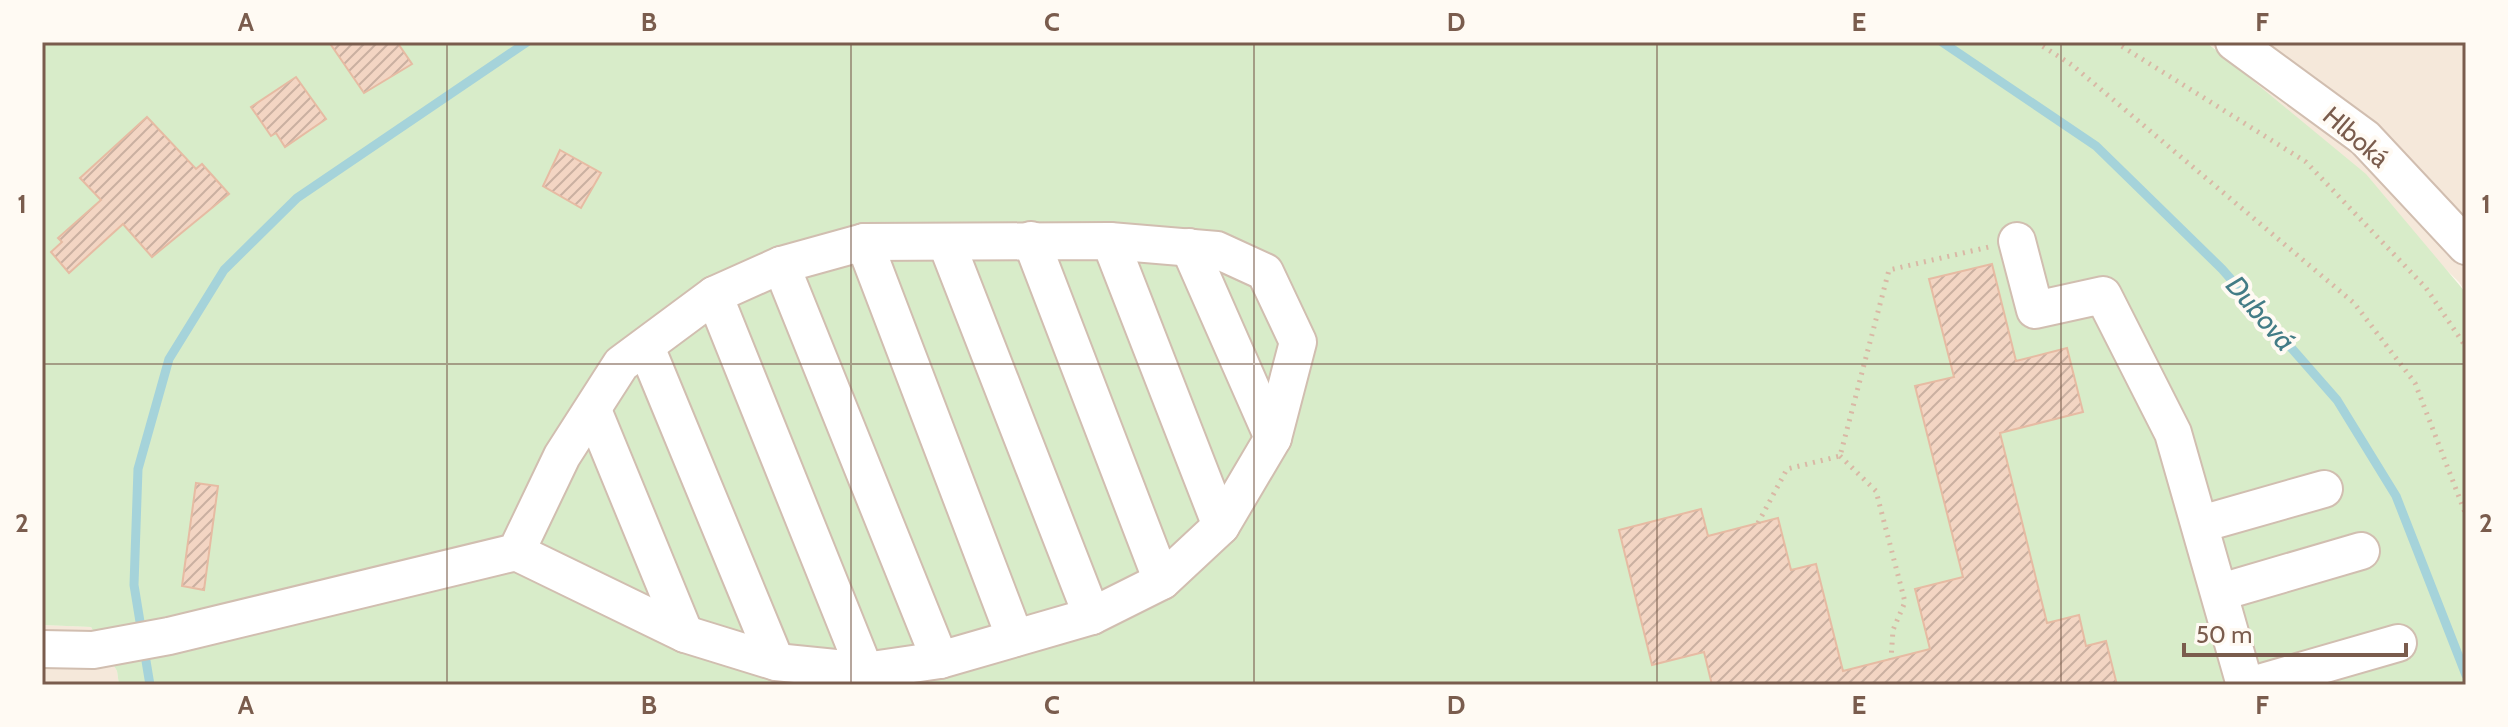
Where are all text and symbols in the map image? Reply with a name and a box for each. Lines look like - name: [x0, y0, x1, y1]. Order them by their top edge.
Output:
- text: A: [238, 6, 255, 38]
- text: B: [641, 6, 657, 38]
- text: C: [1044, 6, 1060, 38]
- text: D: [1447, 6, 1465, 38]
- text: E: [1852, 6, 1866, 38]
- text: F: [2255, 6, 2269, 38]
- street label: Hlboká: [2316, 100, 2396, 175]
- text: 1: [17, 188, 27, 220]
- text: 1: [2481, 188, 2491, 220]
- water label: Dubová: [2219, 268, 2303, 358]
- text: 2: [15, 507, 29, 539]
- text: 2: [2479, 507, 2493, 539]
- scale bar: [2184, 607, 2406, 657]
- text: 50 m: [2196, 620, 2252, 649]
- text: A: [238, 689, 255, 721]
- text: B: [641, 689, 657, 721]
- text: C: [1044, 689, 1060, 721]
- text: D: [1447, 689, 1465, 721]
- text: E: [1852, 689, 1866, 721]
- text: F: [2255, 689, 2269, 721]

